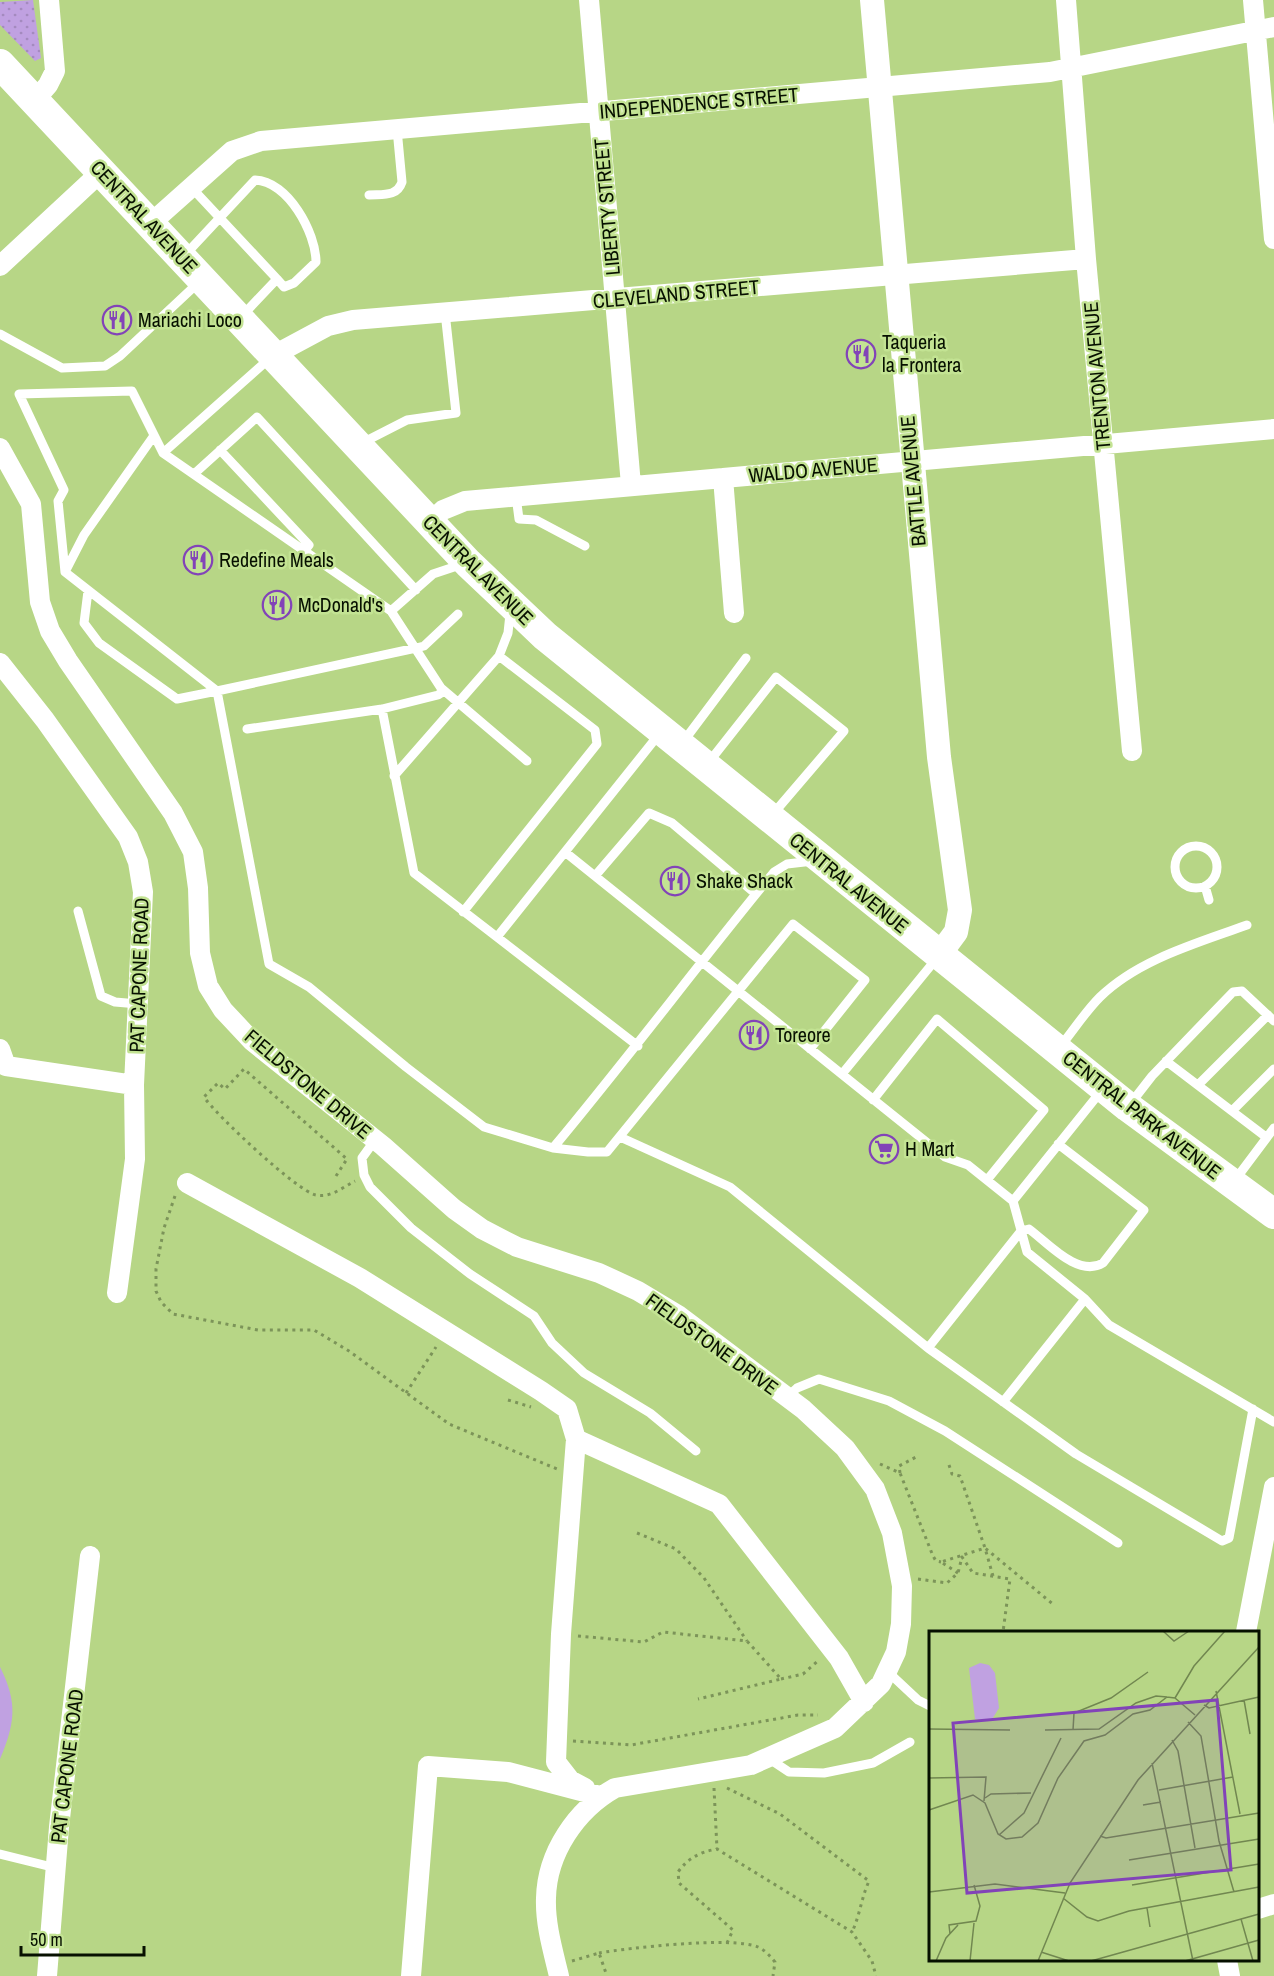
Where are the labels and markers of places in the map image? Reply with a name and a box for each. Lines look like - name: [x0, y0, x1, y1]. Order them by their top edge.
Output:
- restaurant icon: Mariachi Loco: [101, 304, 133, 336]
- place label: Mariachi Loco: [138, 306, 242, 333]
- place label: Taqueria la Frontera: [882, 328, 961, 378]
- restaurant icon: Taqueria la Frontera: [845, 338, 877, 370]
- restaurant icon: Redefine Meals: [182, 544, 214, 576]
- place label: Redefine Meals: [219, 546, 334, 573]
- restaurant icon: McDonald's: [261, 589, 293, 621]
- place label: McDonald's: [298, 591, 383, 618]
- restaurant icon: Shake Shack: [659, 865, 691, 897]
- place label: Shake Shack: [696, 867, 793, 894]
- restaurant icon: Toreore: [738, 1019, 770, 1051]
- place label: Toreore: [775, 1021, 831, 1048]
- supermarket icon: H Mart: [868, 1133, 900, 1165]
- place label: H Mart: [905, 1135, 955, 1162]

